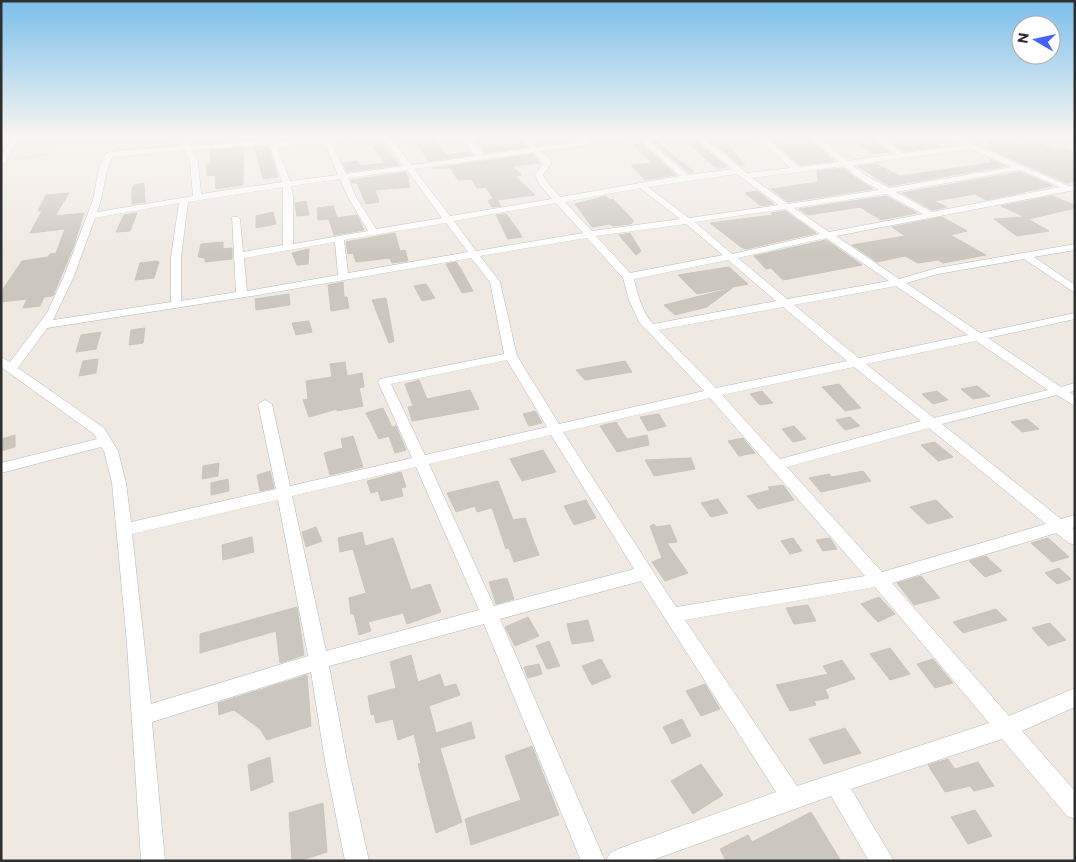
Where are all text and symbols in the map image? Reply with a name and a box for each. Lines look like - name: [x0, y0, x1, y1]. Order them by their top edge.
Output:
- north arrow: [1011, 15, 1061, 65]
- text: N: [1013, 31, 1032, 44]

